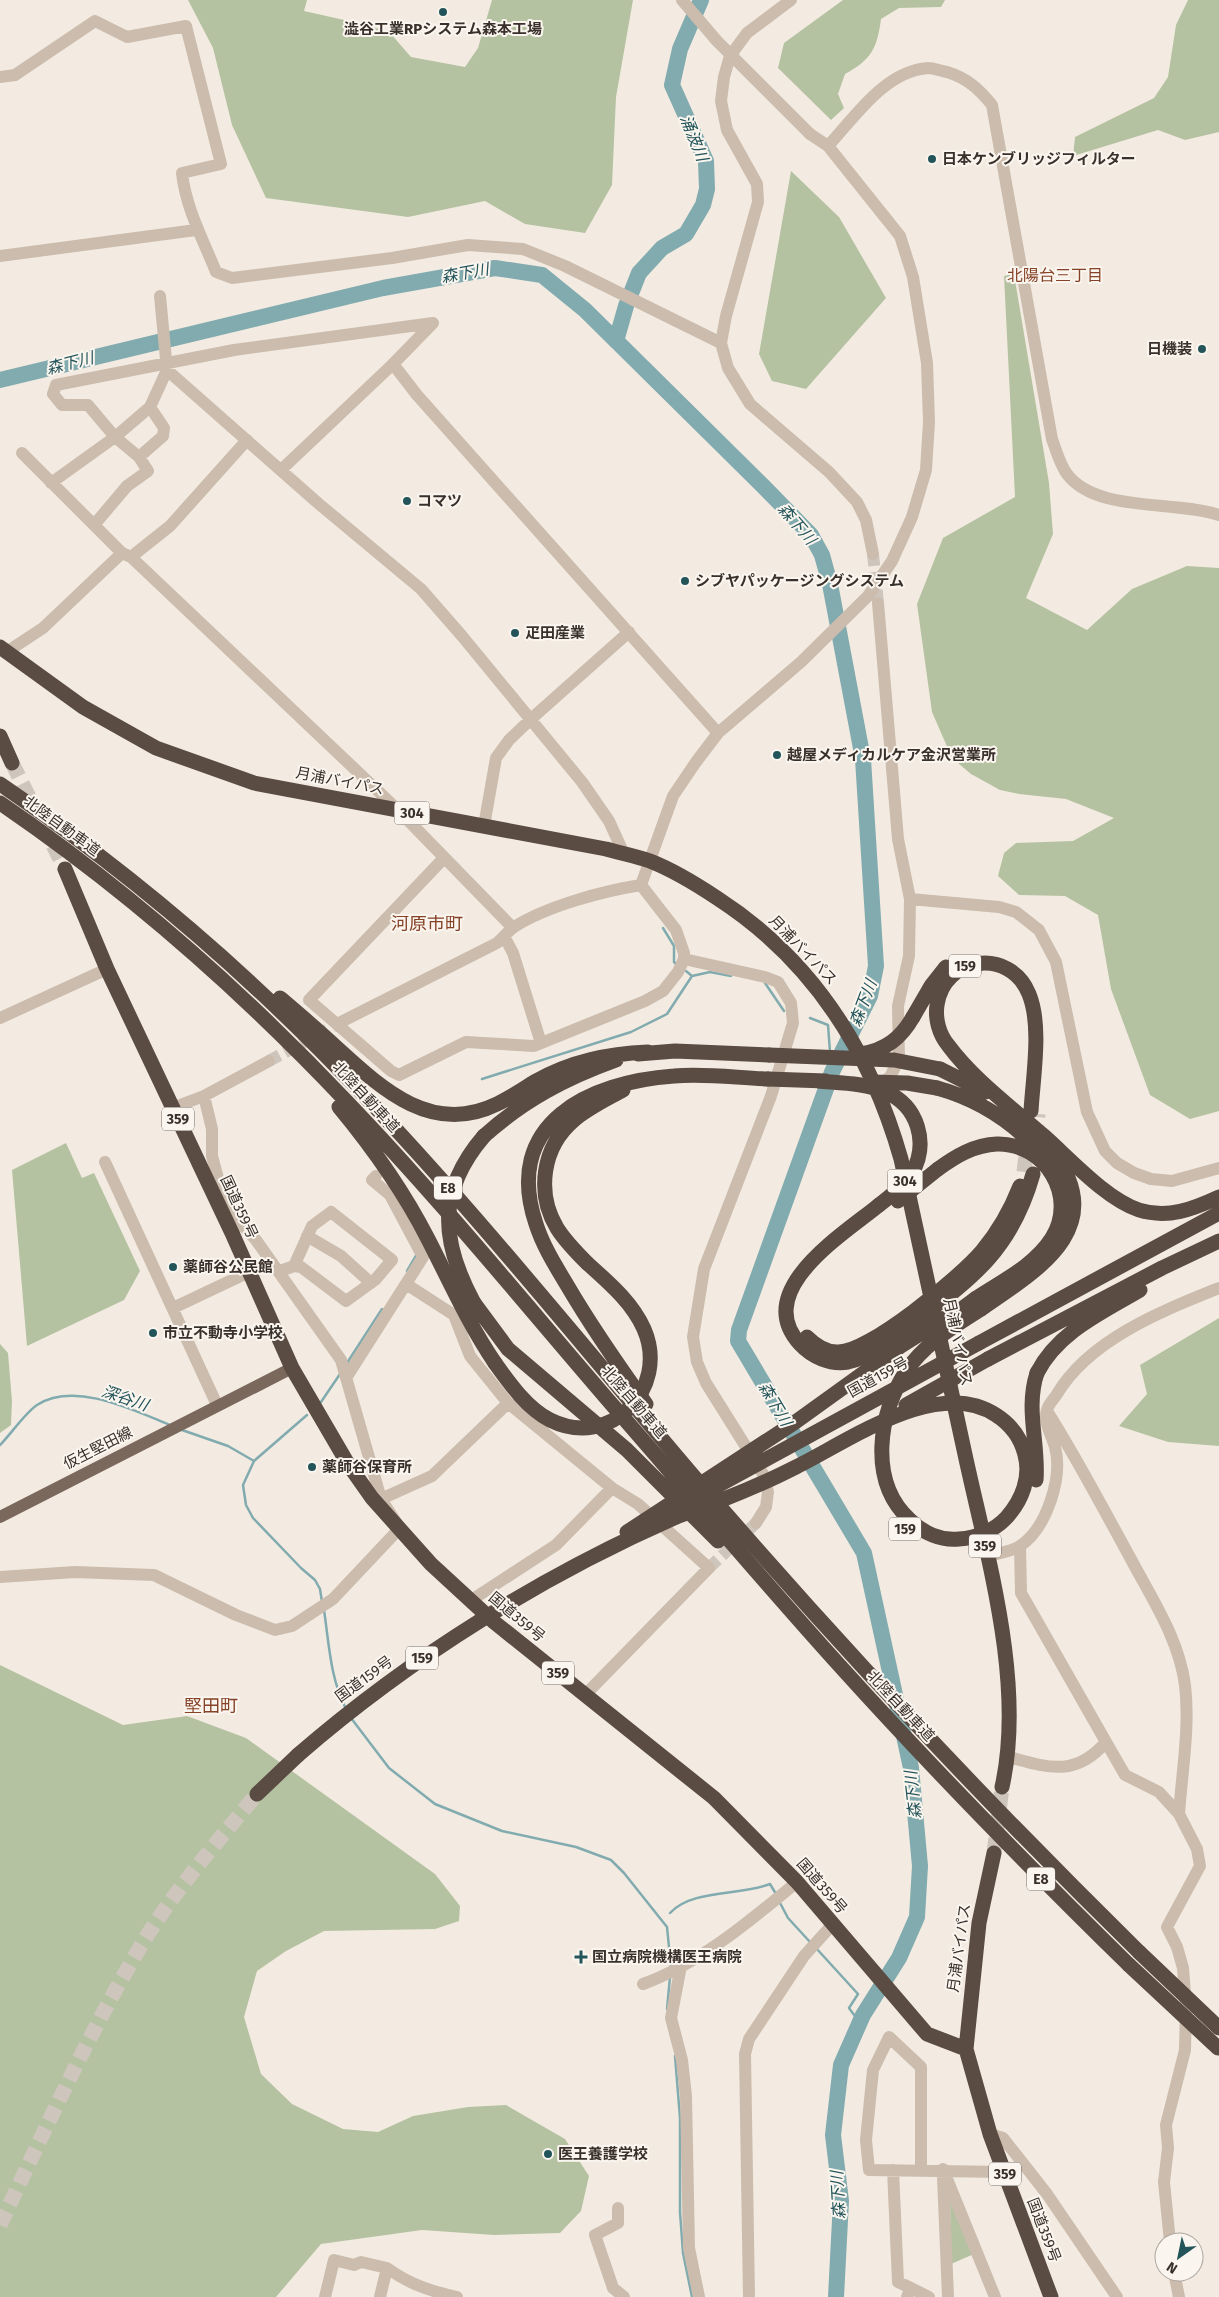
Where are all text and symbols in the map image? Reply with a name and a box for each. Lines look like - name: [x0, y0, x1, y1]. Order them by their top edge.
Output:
- marker: 澁谷工業RPシステム森本工場: [437, 6, 449, 18]
- place label: 澁谷工業RPシステム森本工場: [344, 20, 542, 38]
- water label: 涌波川: [676, 112, 713, 166]
- place label: 日本ケンブリッジフィルター: [942, 150, 1136, 168]
- marker: 日本ケンブリッジフィルター: [926, 153, 938, 165]
- water label: 森下川: [440, 259, 492, 287]
- district label: 北陽台三丁目: [1007, 266, 1103, 285]
- place label: 日機装: [1147, 340, 1192, 358]
- marker: 日機装: [1196, 343, 1208, 355]
- water label: 森下川: [44, 347, 98, 378]
- place label: コマツ: [417, 492, 462, 510]
- marker: コマツ: [401, 495, 413, 507]
- water label: 森下川: [774, 500, 821, 550]
- place label: シブヤパッケージングシステム: [695, 572, 904, 590]
- marker: シブヤパッケージングシステム: [679, 575, 691, 587]
- place label: 疋田産業: [525, 624, 585, 642]
- marker: 疋田産業: [509, 627, 521, 639]
- place label: 越屋メディカルケア金沢営業所: [787, 746, 996, 764]
- marker: 越屋メディカルケア金沢営業所: [771, 749, 783, 761]
- street label: 月浦バイパス: [294, 764, 386, 798]
- street label: 北陸自動車道: [20, 792, 104, 860]
- road number: 304: [394, 801, 430, 824]
- street label: 月浦バイパス: [765, 911, 841, 989]
- district label: 河原市町: [391, 913, 463, 935]
- road number: 159: [949, 954, 981, 978]
- water label: 森下川: [846, 975, 881, 1029]
- street label: 北陸自動車道: [329, 1058, 403, 1136]
- road number: 359: [162, 1108, 194, 1130]
- road number: 304: [888, 1170, 922, 1192]
- street label: 国道359号: [217, 1173, 261, 1241]
- road number: E8: [434, 1176, 462, 1200]
- place label: 薬師谷公民館: [183, 1258, 273, 1276]
- marker: 薬師谷公民館: [167, 1261, 179, 1273]
- street label: 月浦バイパス: [940, 1296, 976, 1388]
- place label: 市立不動寺小学校: [163, 1324, 283, 1342]
- marker: 市立不動寺小学校: [147, 1327, 159, 1339]
- street label: 国道159号: [844, 1353, 912, 1401]
- street label: 北陸自動車道: [598, 1362, 670, 1442]
- water label: 森下川: [754, 1379, 797, 1431]
- water label: 深谷川: [99, 1381, 153, 1415]
- street label: 仮生堅田線: [60, 1423, 136, 1473]
- place label: 薬師谷保育所: [322, 1458, 412, 1476]
- marker: 薬師谷保育所: [306, 1461, 318, 1473]
- road number: 159: [889, 1518, 921, 1540]
- road number: 359: [969, 1534, 1001, 1558]
- street label: 国道359号: [485, 1588, 549, 1646]
- road number: 159: [406, 1646, 438, 1670]
- street label: 国道159号: [332, 1652, 396, 1706]
- road number: 359: [542, 1662, 574, 1685]
- street label: 北陸自動車道: [864, 1667, 938, 1745]
- district label: 堅田町: [184, 1695, 238, 1717]
- water label: 森下川: [901, 1768, 925, 1820]
- street label: 国道359号: [793, 1855, 851, 1917]
- road number: E8: [1027, 1868, 1055, 1890]
- street label: 月浦バイパス: [944, 1902, 974, 1994]
- place label: 国立病院機構医王病院: [592, 1948, 742, 1966]
- marker: 国立病院機構医王病院: [574, 1950, 588, 1964]
- place label: 医王養護学校: [558, 2145, 648, 2163]
- marker: 医王養護学校: [542, 2148, 554, 2160]
- road number: 359: [989, 2162, 1021, 2186]
- water label: 森下川: [827, 2169, 849, 2219]
- street label: 国道359号: [1023, 2195, 1065, 2265]
- north arrow: [1154, 2232, 1204, 2282]
- text: N: [1164, 2258, 1181, 2277]

